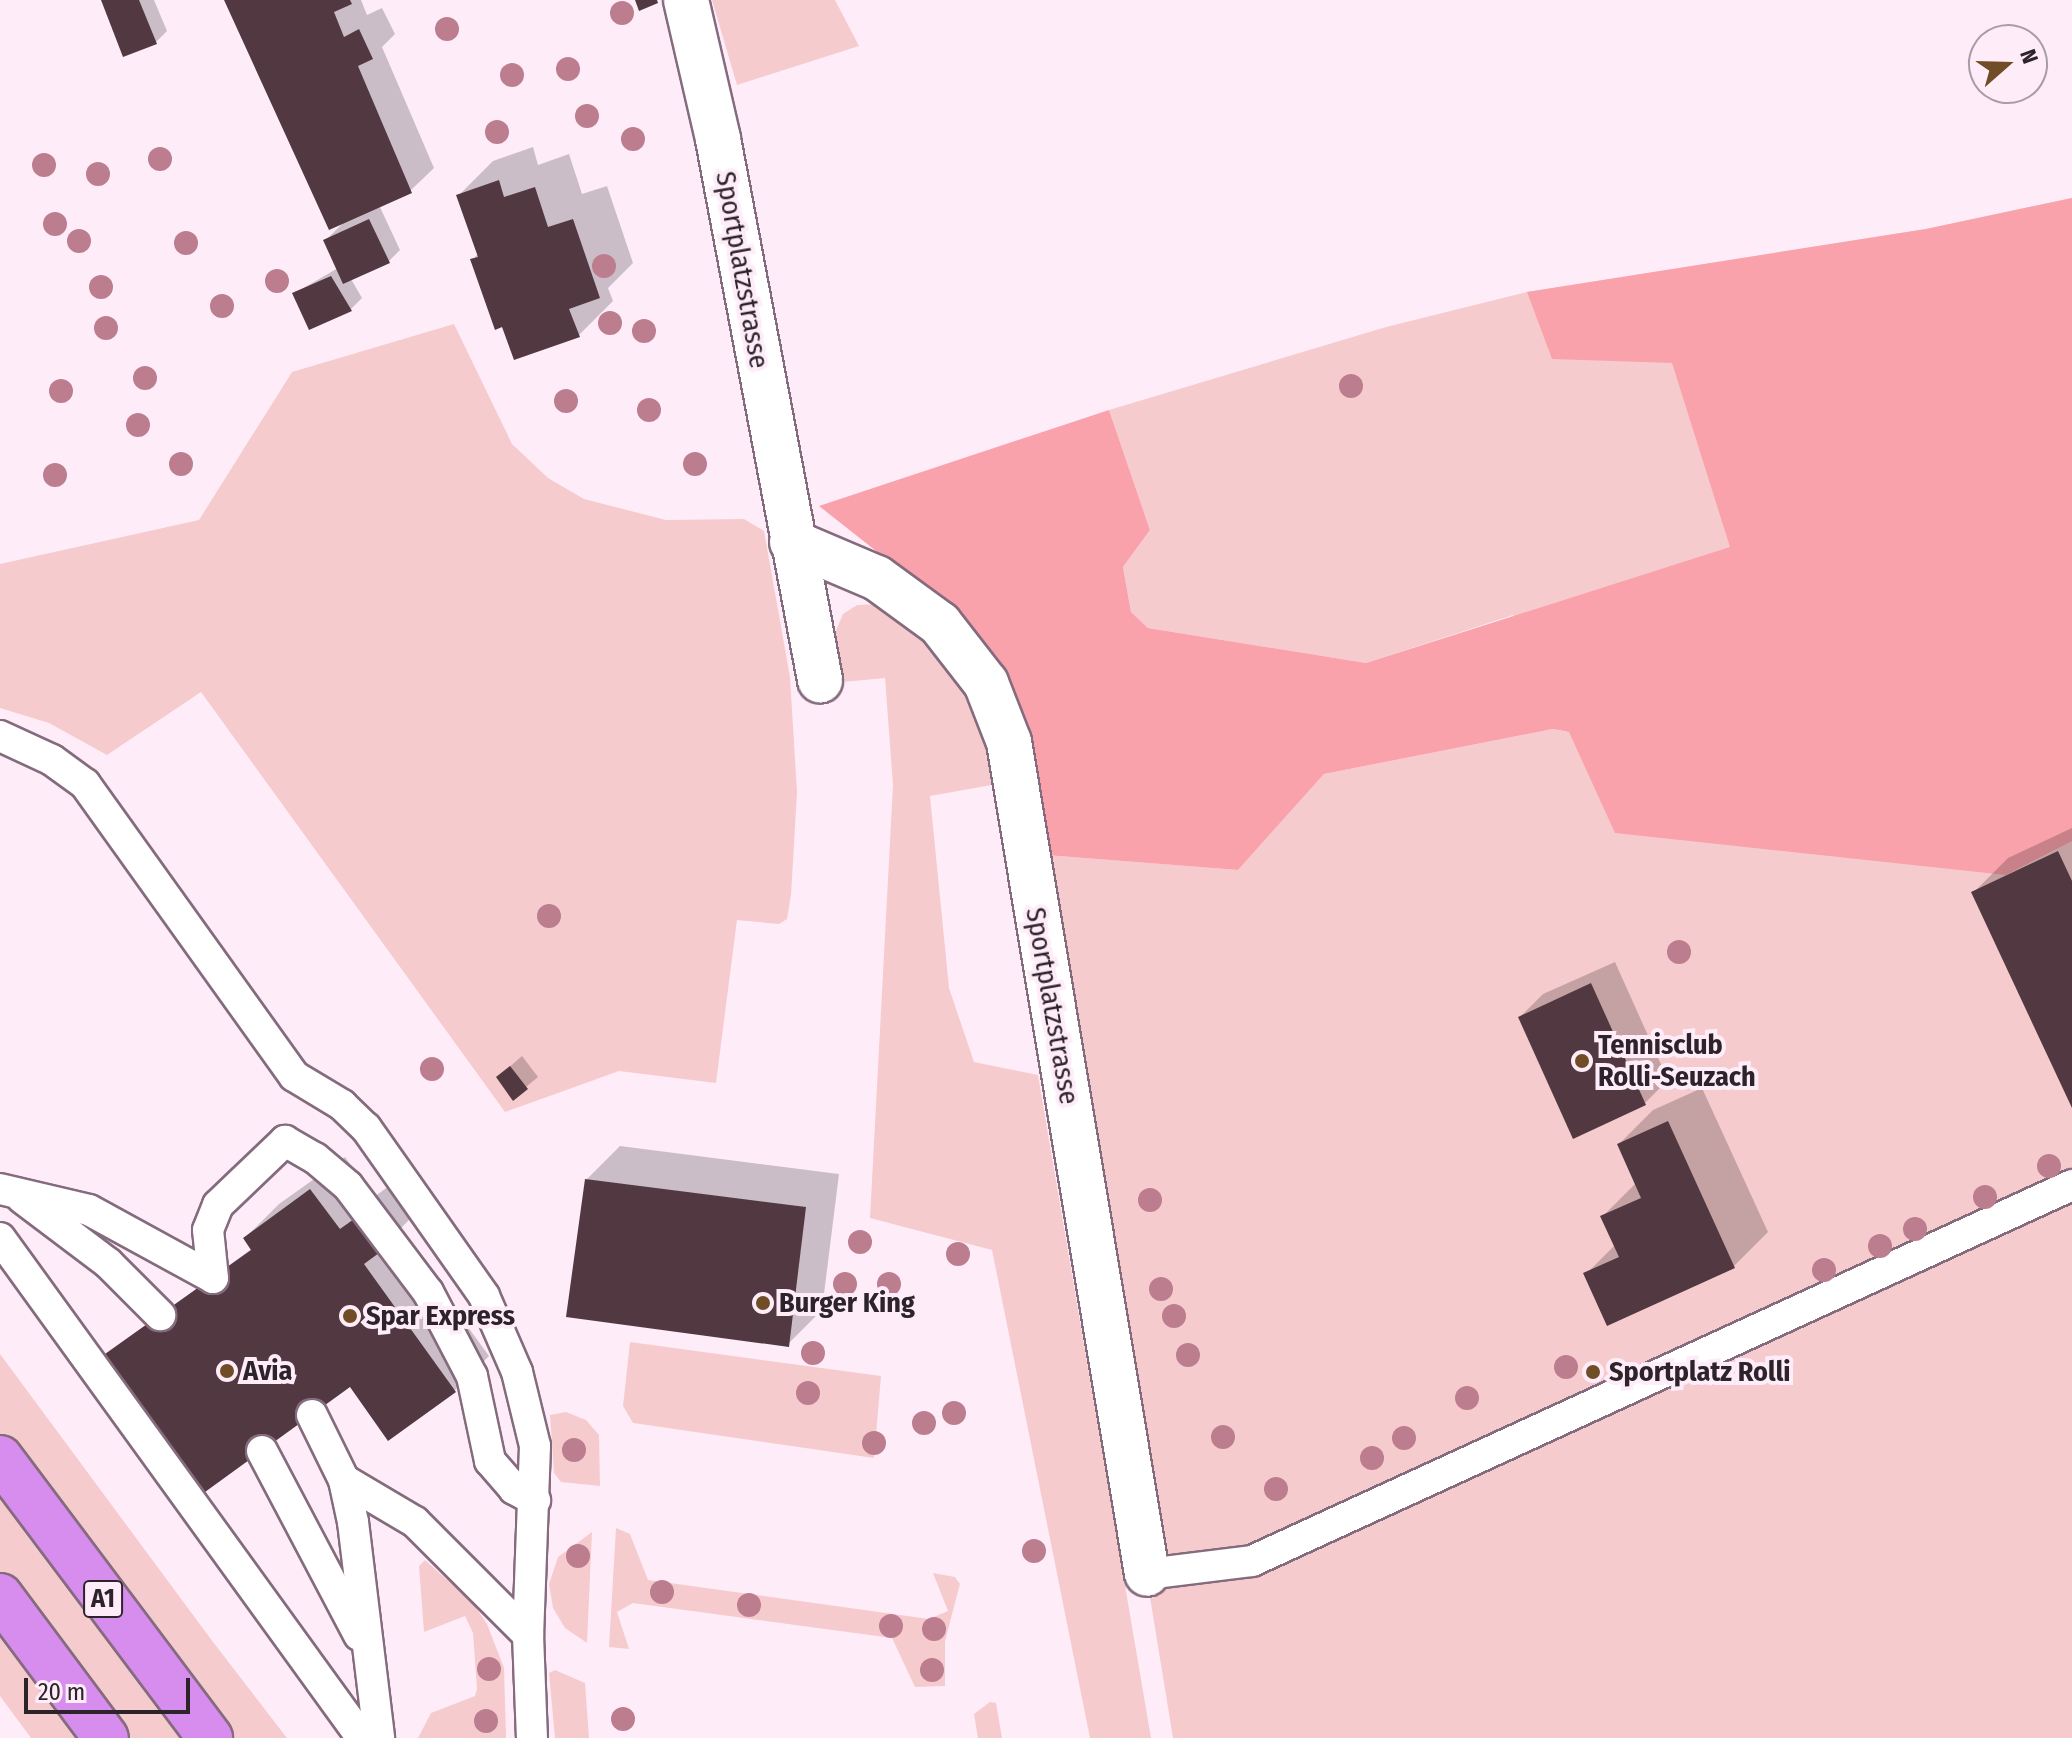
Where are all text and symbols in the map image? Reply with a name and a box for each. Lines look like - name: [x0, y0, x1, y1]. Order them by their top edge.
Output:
- north arrow: [1968, 24, 2048, 104]
- text: N: [2014, 45, 2044, 67]
- street label: Sportplatzstrasse: [708, 169, 776, 371]
- street label: Sportplatzstrasse: [1018, 905, 1086, 1107]
- place label: Tennisclub Rolli-Seuzach: [1598, 1028, 1756, 1094]
- marker: Tennisclub Rolli-Seuzach: [1573, 1052, 1591, 1070]
- place label: Burger King: [779, 1286, 915, 1320]
- marker: Burger King: [754, 1294, 772, 1312]
- place label: Spar Express: [366, 1299, 515, 1333]
- marker: Spar Express: [341, 1307, 359, 1325]
- place label: Avia: [243, 1354, 293, 1388]
- place label: Sportplatz Rolli: [1609, 1355, 1791, 1389]
- marker: Avia: [218, 1362, 236, 1380]
- marker: Sportplatz Rolli: [1584, 1363, 1602, 1381]
- road number: A1: [83, 1577, 123, 1621]
- scale bar: [28, 1662, 194, 1712]
- text: 20 m: [38, 1678, 85, 1706]

